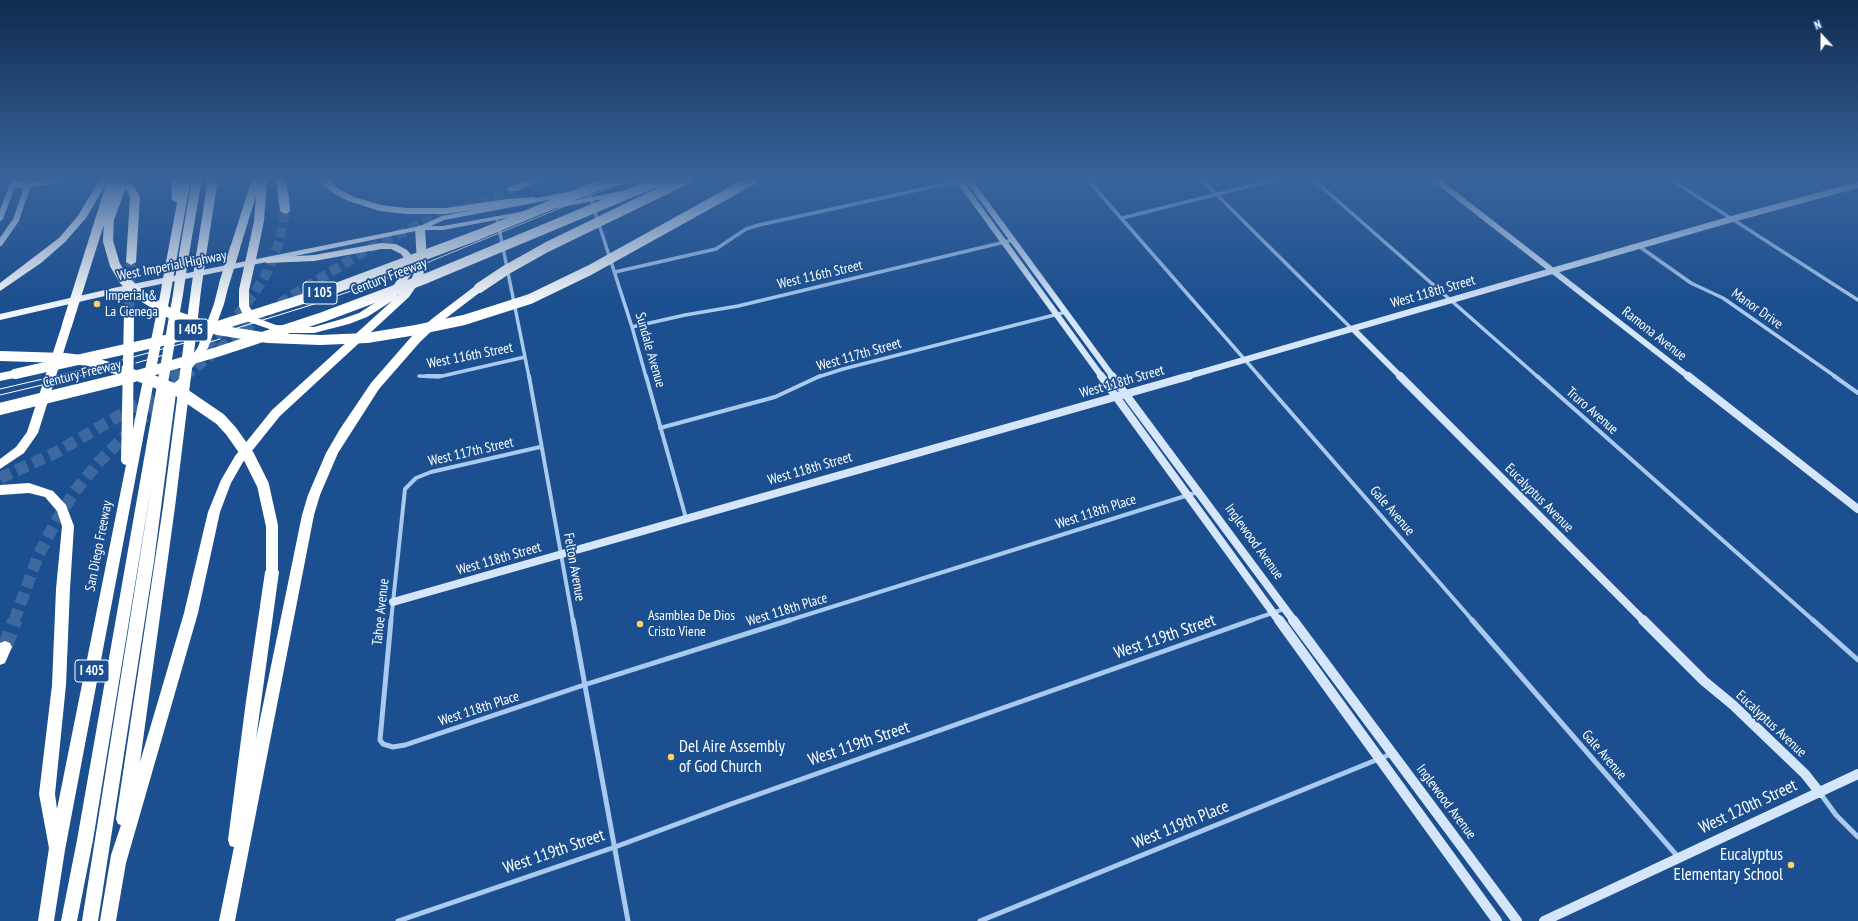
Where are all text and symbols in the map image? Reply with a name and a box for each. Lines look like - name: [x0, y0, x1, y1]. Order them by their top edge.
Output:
- north arrow: [1802, 16, 1842, 56]
- text: N: [1812, 17, 1823, 32]
- street label: West Imperial Highway: [116, 247, 228, 285]
- street label: Century Freeway: [349, 255, 429, 299]
- street label: West 116th Street: [776, 257, 864, 293]
- street label: West 118th Street: [1389, 272, 1477, 312]
- road number: I 105: [303, 282, 337, 304]
- street label: Manor Drive: [1728, 285, 1786, 333]
- place label: Imperial & La Cienega: [105, 288, 158, 320]
- marker: Imperial & La Cienega: [92, 299, 102, 309]
- street label: Ramona Avenue: [1618, 303, 1690, 365]
- street label: Sundale Avenue: [631, 311, 669, 389]
- road number: I 405: [174, 319, 208, 341]
- street label: West 117th Street: [815, 335, 903, 375]
- street label: West 116th Street: [426, 339, 514, 373]
- street label: Century Freeway: [41, 356, 123, 392]
- street label: West 118th Street: [1078, 362, 1166, 402]
- street label: Truro Avenue: [1563, 384, 1621, 438]
- street label: West 117th Street: [427, 434, 515, 470]
- street label: West 118th Street: [766, 449, 854, 489]
- street label: Eucalyptus Avenue: [1501, 460, 1577, 536]
- street label: Gale Avenue: [1366, 483, 1418, 539]
- street label: West 118th Place: [1054, 491, 1138, 533]
- street label: San Diego Freeway: [82, 499, 116, 593]
- street label: Inglewood Avenue: [1221, 501, 1287, 583]
- street label: Felton Avenue: [560, 532, 588, 602]
- street label: West 118th Street: [455, 539, 543, 579]
- street label: Tahoe Avenue: [369, 578, 393, 646]
- street label: West 118th Place: [744, 590, 830, 630]
- place label: Asamblea De Dios Cristo Viene: [648, 608, 735, 640]
- street label: West 119th Street: [1112, 610, 1218, 664]
- marker: Asamblea De Dios Cristo Viene: [635, 619, 645, 629]
- road number: I 405: [75, 660, 109, 682]
- street label: Eucalyptus Avenue: [1732, 687, 1810, 761]
- street label: West 118th Place: [437, 688, 521, 730]
- street label: West 119th Street: [806, 717, 912, 771]
- street label: Gale Avenue: [1578, 727, 1630, 783]
- place label: Del Aire Assembly of God Church: [679, 737, 785, 777]
- marker: Del Aire Assembly of God Church: [666, 752, 676, 762]
- street label: Inglewood Avenue: [1412, 761, 1480, 843]
- street label: West 120th Street: [1696, 775, 1800, 839]
- street label: West 119th Place: [1130, 796, 1232, 854]
- street label: West 119th Street: [501, 825, 607, 879]
- place label: Eucalyptus Elementary School: [1674, 845, 1783, 885]
- marker: Eucalyptus Elementary School: [1786, 860, 1796, 870]

